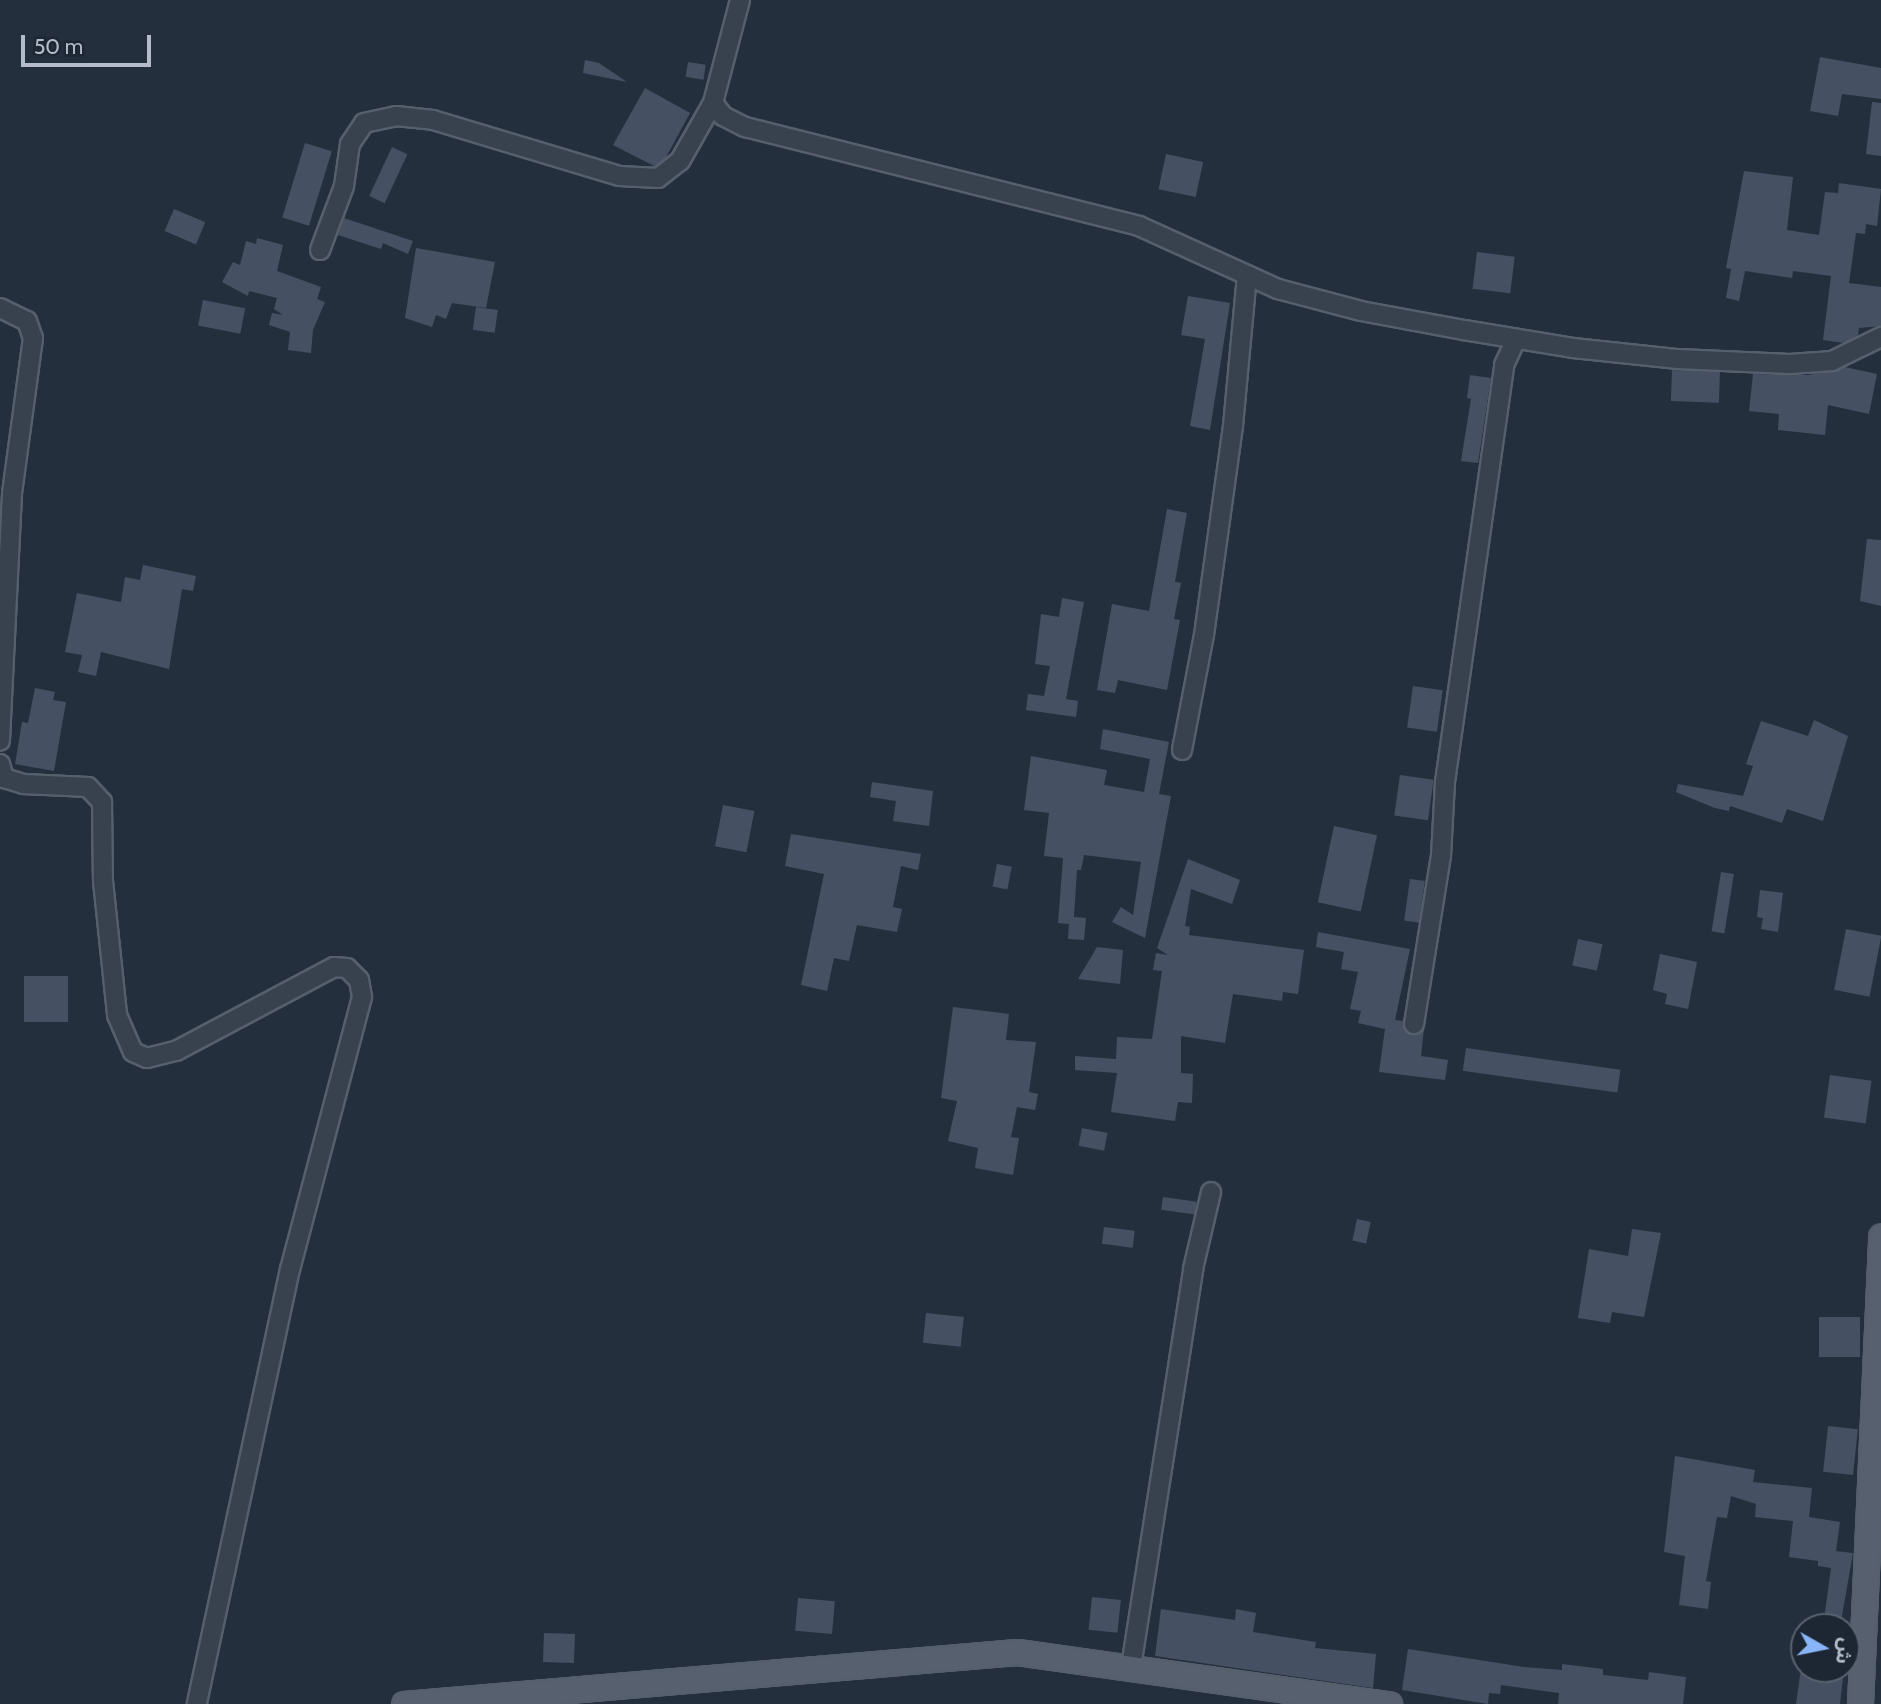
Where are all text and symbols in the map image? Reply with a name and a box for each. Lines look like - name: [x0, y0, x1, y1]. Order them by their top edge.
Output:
- scale bar: [24, 21, 154, 65]
- text: 50 m: [34, 34, 83, 59]
- north arrow: [1790, 1613, 1860, 1683]
- text: ش: [1831, 1636, 1858, 1666]

